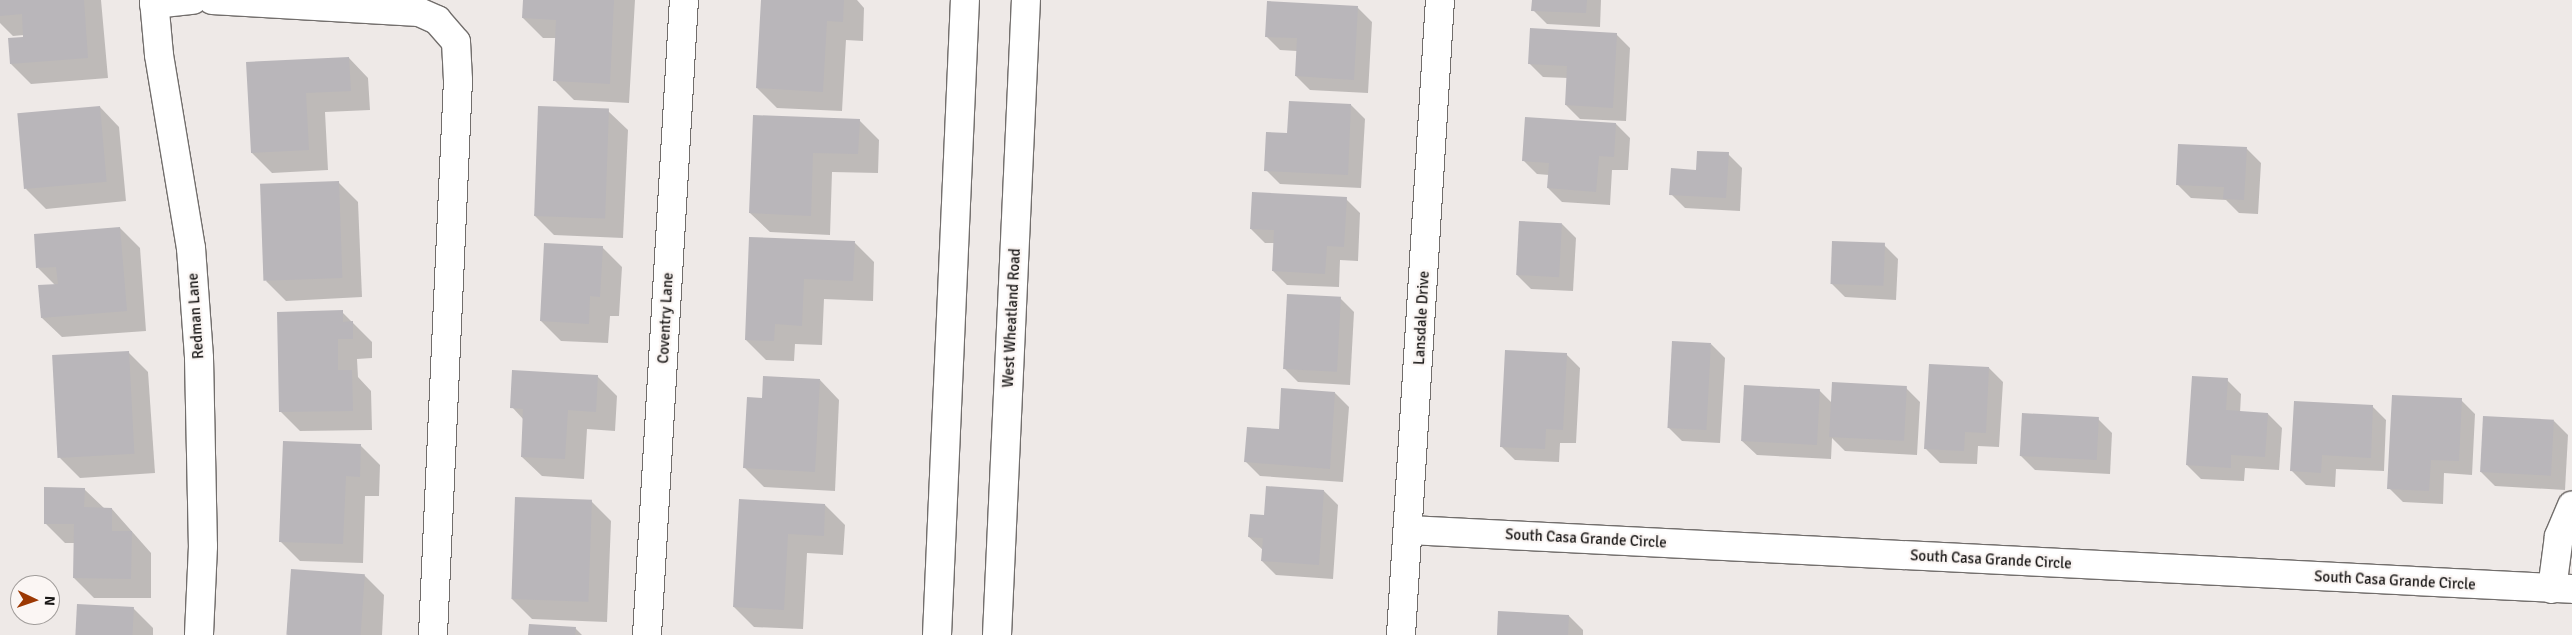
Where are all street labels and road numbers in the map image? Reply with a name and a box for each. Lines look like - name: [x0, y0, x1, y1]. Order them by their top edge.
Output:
- street label: West Wheatland Road: [999, 248, 1025, 388]
- street label: Lansdale Drive: [1411, 270, 1433, 366]
- street label: Redman Lane: [184, 272, 208, 360]
- street label: Coventry Lane: [655, 272, 677, 364]
- street label: South Casa Grande Circle: [1505, 526, 1667, 552]
- street label: South Casa Grande Circle: [1910, 547, 2072, 573]
- street label: South Casa Grande Circle: [2314, 568, 2476, 594]

